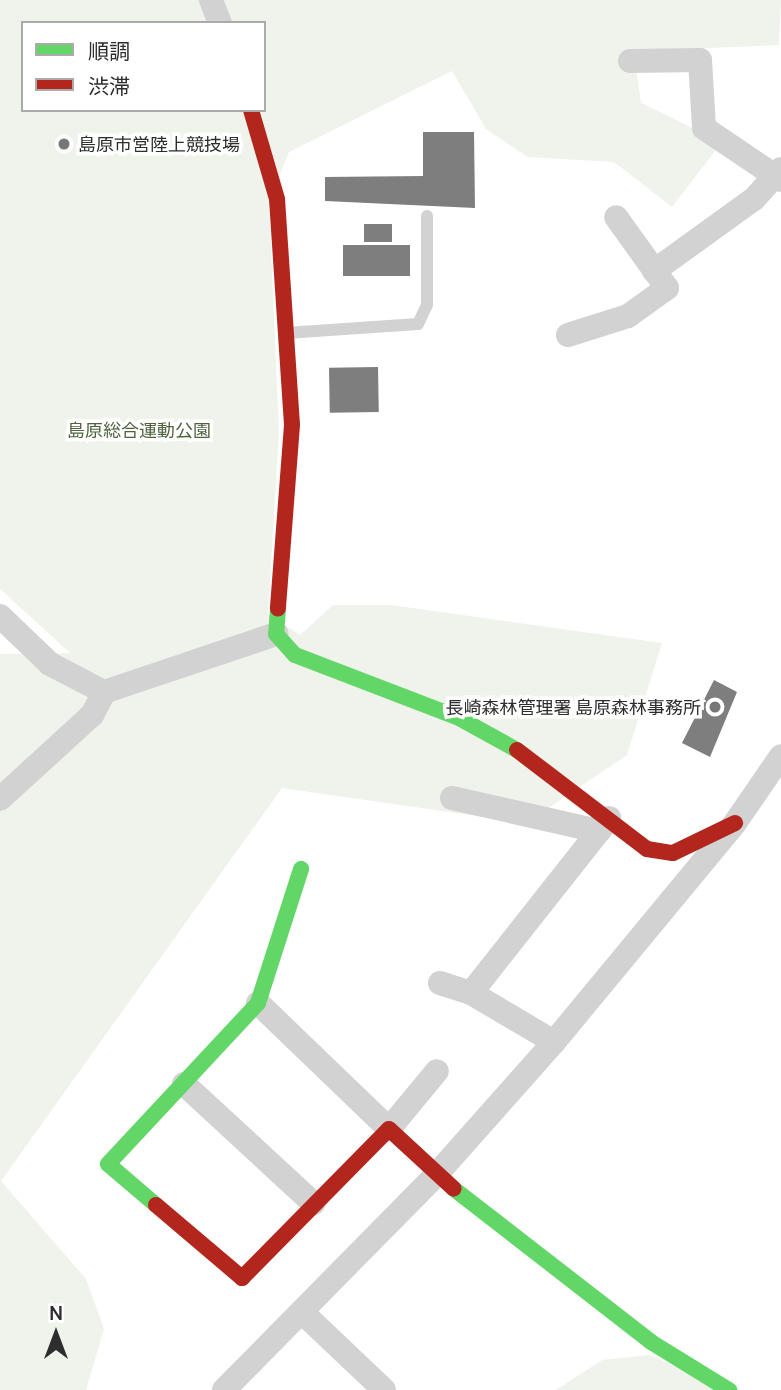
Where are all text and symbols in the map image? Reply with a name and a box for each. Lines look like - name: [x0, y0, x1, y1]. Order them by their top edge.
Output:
- legend: [21, 21, 266, 112]
- text: 順調: [88, 37, 130, 65]
- text: 渋滞: [88, 72, 130, 100]
- place label: 島原市営陸上競技場: [78, 133, 240, 155]
- marker: 島原市営陸上競技場: [56, 136, 72, 152]
- park label: 島原総合運動公園: [67, 419, 211, 441]
- place label: 長崎森林管理署 島原森林事務所: [445, 696, 701, 718]
- marker: 長崎森林管理署 島原森林事務所: [707, 699, 723, 715]
- north arrow: [21, 1299, 91, 1369]
- text: N: [49, 1300, 63, 1326]

